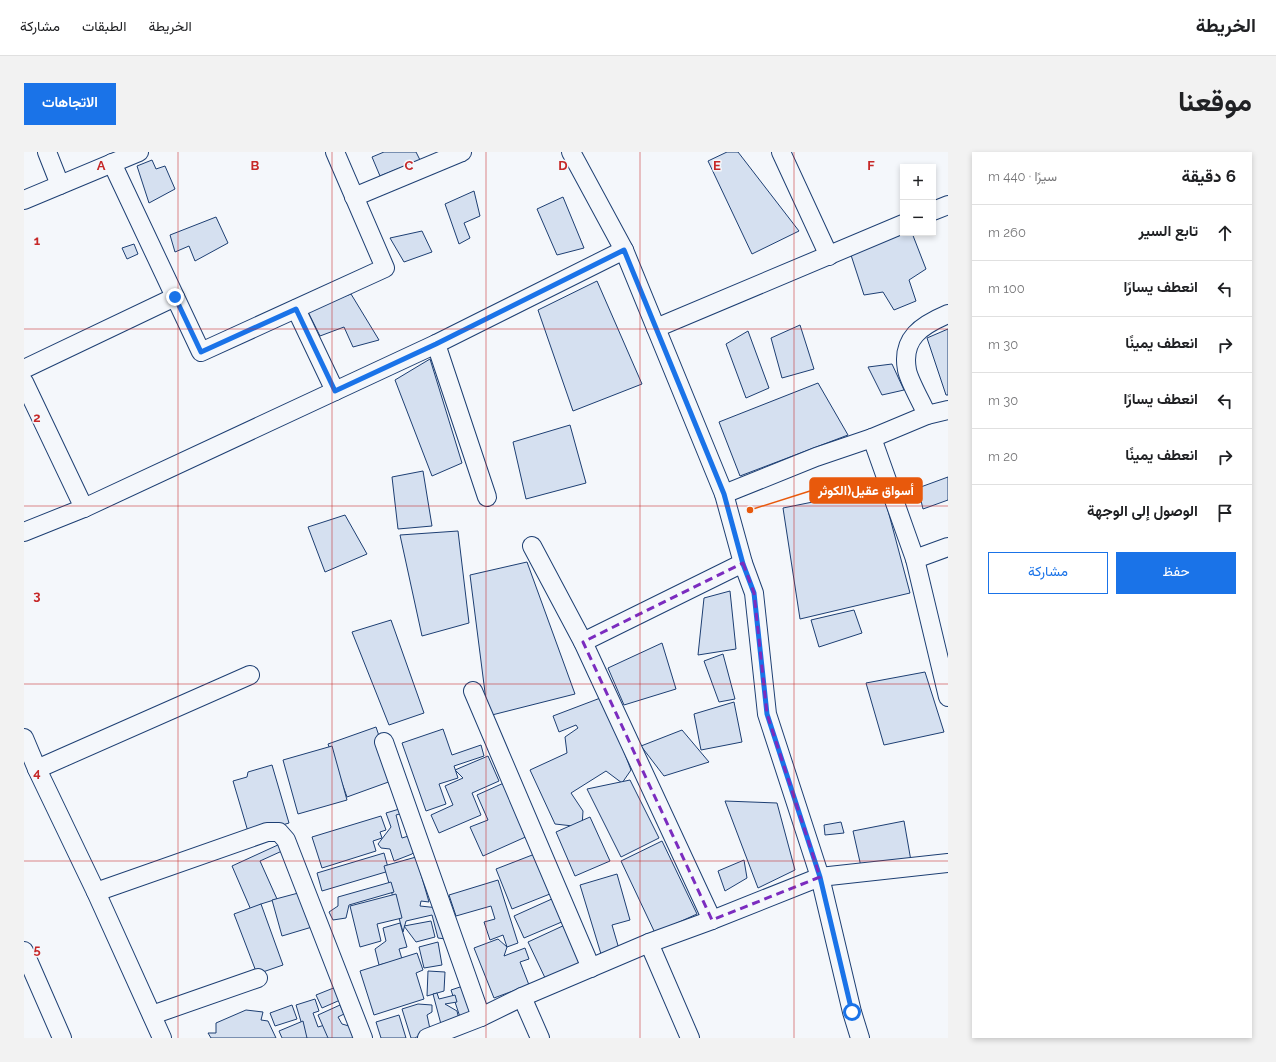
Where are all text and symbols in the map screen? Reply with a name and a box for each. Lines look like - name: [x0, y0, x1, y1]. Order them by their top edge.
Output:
- text: الخريطة: [1196, 14, 1256, 36]
- text: مشاركة: [20, 18, 60, 34]
- text: الطبقات: [82, 18, 126, 34]
- text: الخريطة: [148, 18, 192, 34]
- button: الاتجاهات: [24, 83, 116, 125]
- text: موقعنا: [1178, 85, 1252, 118]
- text: A: [97, 158, 106, 173]
- text: B: [251, 158, 260, 173]
- text: C: [405, 158, 414, 173]
- text: D: [558, 158, 568, 173]
- text: E: [713, 158, 721, 173]
- text: F: [867, 158, 875, 173]
- map controls: [900, 164, 936, 236]
- button: +: [900, 164, 936, 200]
- text: 6 دقيقة: [1182, 166, 1236, 186]
- text: سيرًا · 440 m: [988, 169, 1057, 184]
- button: −: [900, 200, 936, 236]
- text: تابع السير: [1138, 222, 1198, 240]
- icon: ahead: [1214, 222, 1236, 244]
- text: 260 m: [988, 225, 1026, 240]
- text: 1: [34, 233, 41, 248]
- text: انعطف يسارًا: [1123, 278, 1198, 296]
- icon: left: [1214, 278, 1236, 300]
- text: 100 m: [988, 281, 1025, 296]
- route end: [166, 288, 184, 306]
- text: انعطف يمينًا: [1125, 334, 1198, 352]
- icon: right: [1214, 334, 1236, 356]
- text: 30 m: [988, 337, 1018, 352]
- text: انعطف يسارًا: [1123, 390, 1198, 408]
- icon: left: [1214, 390, 1236, 412]
- text: 30 m: [988, 393, 1018, 408]
- text: 2: [33, 410, 41, 425]
- text: انعطف يمينًا: [1125, 446, 1198, 464]
- icon: right: [1214, 446, 1236, 468]
- text: 20 m: [988, 449, 1018, 464]
- callout: أسواق عقيل(الكوثر: [810, 478, 922, 503]
- text: أسواق عقيل(الكوثر: [817, 483, 914, 499]
- text: الوصول إلى الوجهة: [1087, 502, 1198, 520]
- icon: arrive: [1214, 502, 1236, 524]
- button: مشاركة: [988, 552, 1108, 594]
- button: حفظ: [1116, 552, 1236, 594]
- text: 3: [33, 588, 41, 603]
- text: 4: [33, 765, 41, 780]
- text: 5: [33, 942, 41, 957]
- route start: [843, 1003, 861, 1021]

